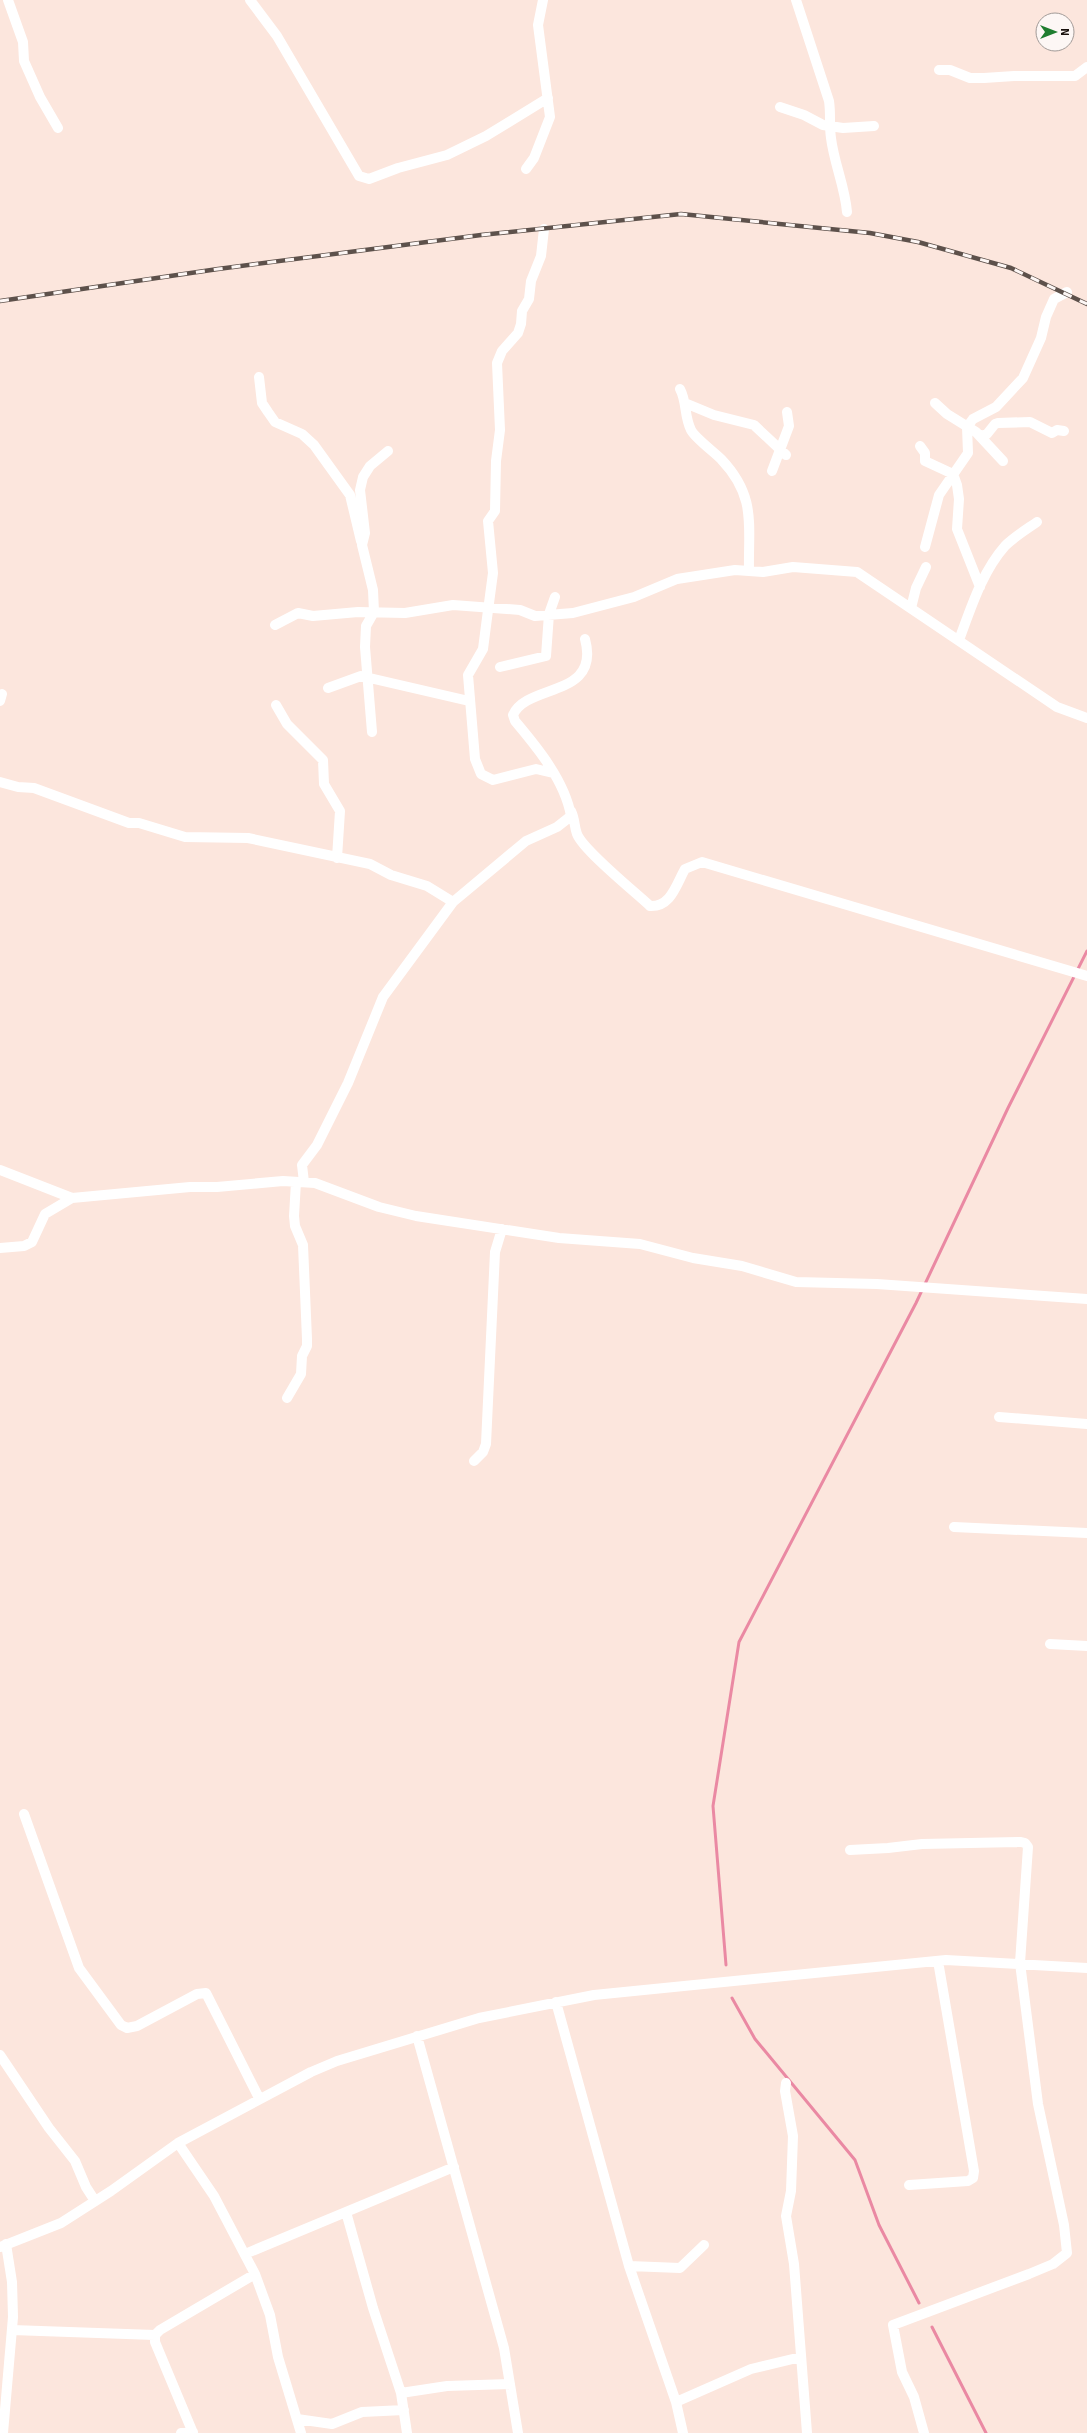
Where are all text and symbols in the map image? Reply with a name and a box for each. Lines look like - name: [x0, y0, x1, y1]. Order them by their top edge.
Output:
- north arrow: [1035, 12, 1075, 52]
- text: N: [1058, 28, 1071, 36]

